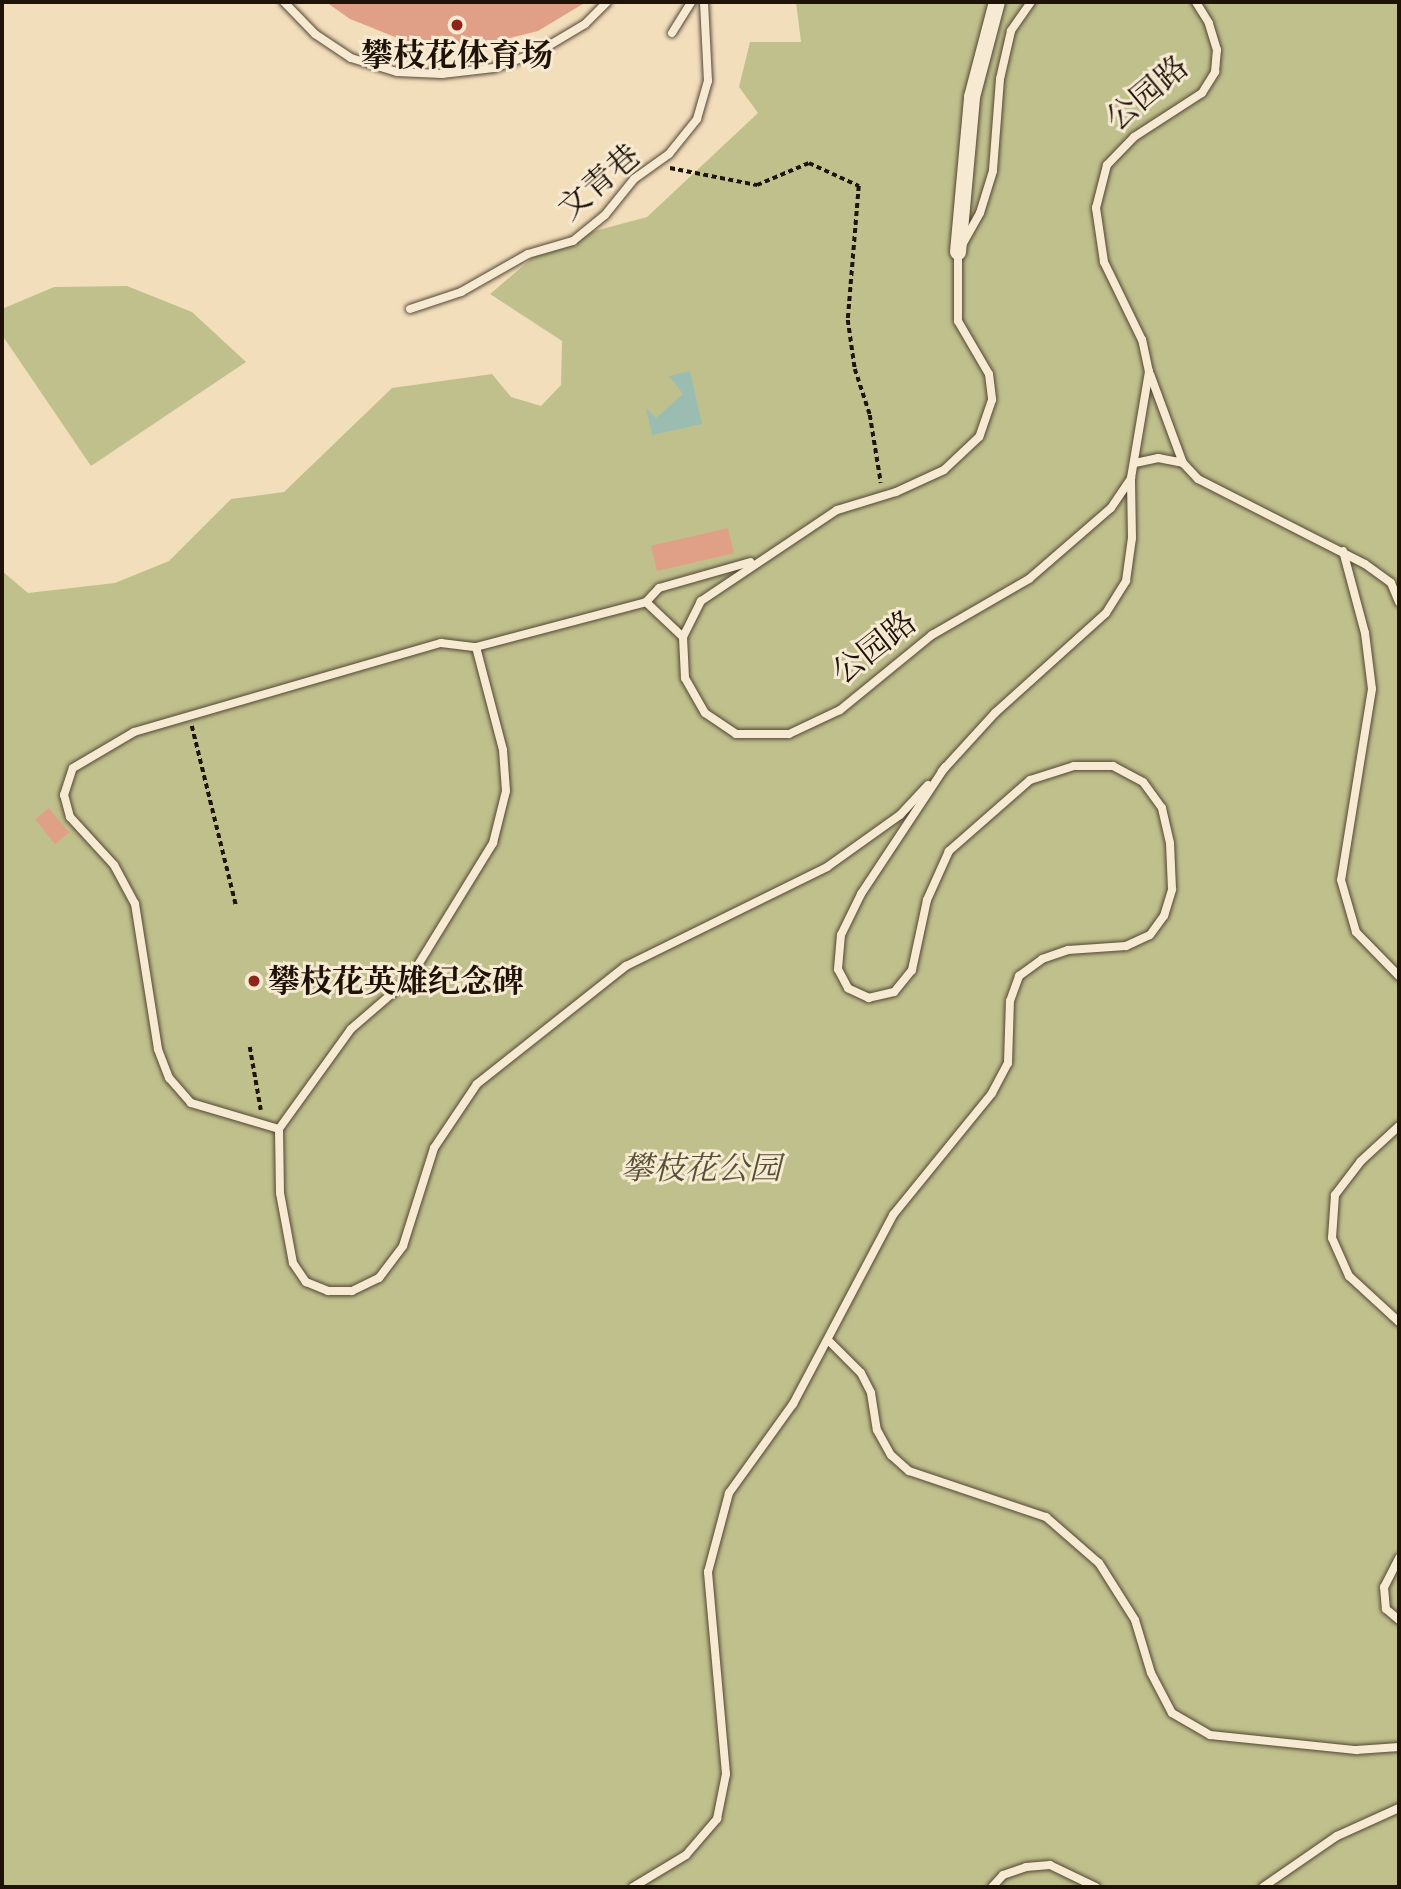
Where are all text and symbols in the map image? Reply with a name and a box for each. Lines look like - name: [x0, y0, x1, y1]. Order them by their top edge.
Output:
- marker: 攀枝花体育场: [449, 17, 465, 33]
- place label: 攀枝花体育场: [361, 36, 553, 74]
- street label: 公园路: [1098, 47, 1196, 139]
- street label: 文青巷: [550, 136, 648, 228]
- street label: 公园路: [824, 602, 924, 692]
- place label: 攀枝花英雄纪念碑: [268, 962, 524, 1000]
- marker: 攀枝花英雄纪念碑: [246, 973, 262, 989]
- park label: 攀枝花公园: [621, 1149, 781, 1187]

